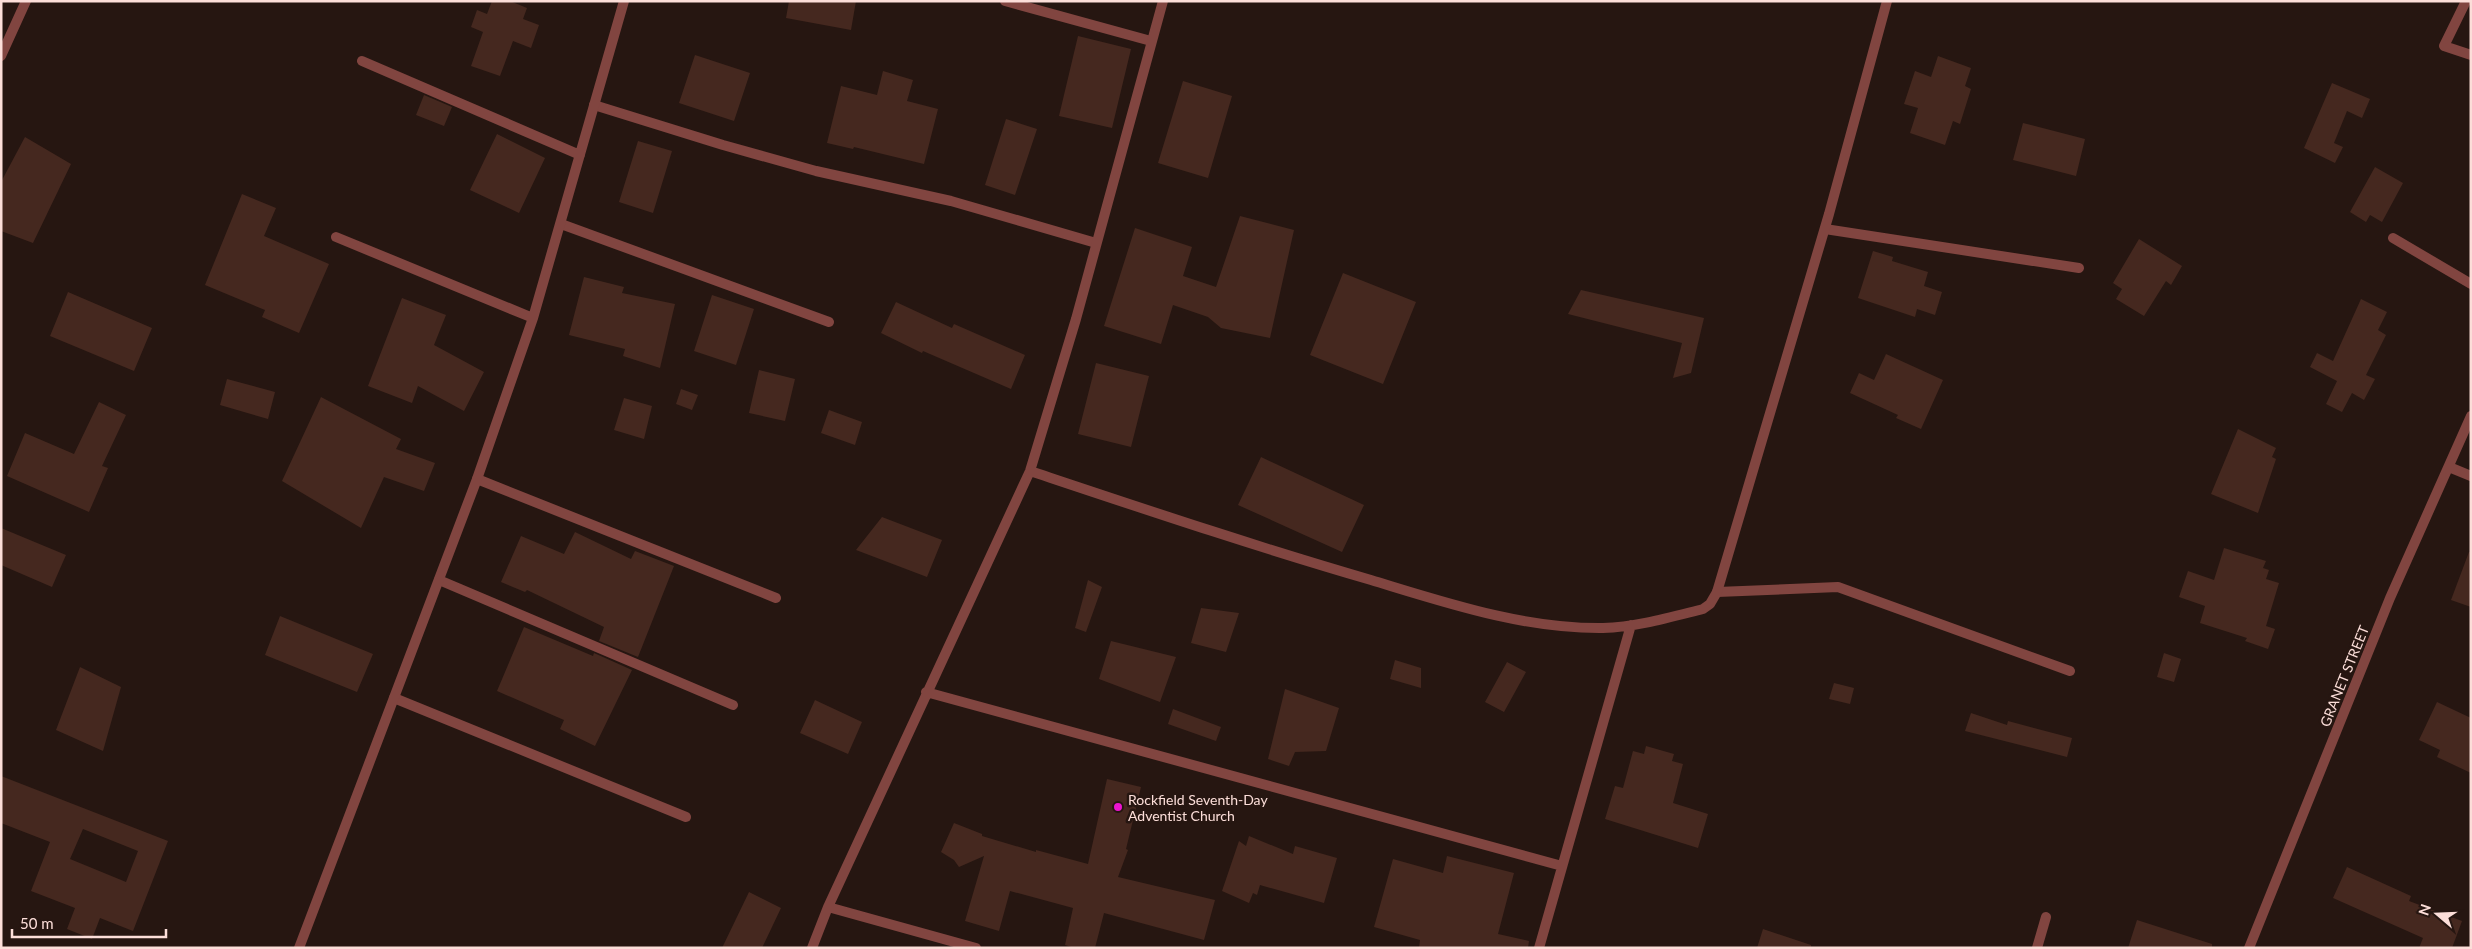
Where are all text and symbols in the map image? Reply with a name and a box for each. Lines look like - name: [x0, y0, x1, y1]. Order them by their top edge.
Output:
- street label: GRANET STREET: [2316, 622, 2372, 729]
- place label: Rockfield Seventh-Day Adventist Church: [1128, 791, 1268, 824]
- marker: Rockfield Seventh-Day Adventist Church: [1112, 801, 1124, 813]
- north arrow: [2412, 889, 2462, 939]
- text: N: [2414, 902, 2434, 917]
- scale bar: [12, 906, 166, 938]
- text: 50 m: [20, 914, 54, 932]

